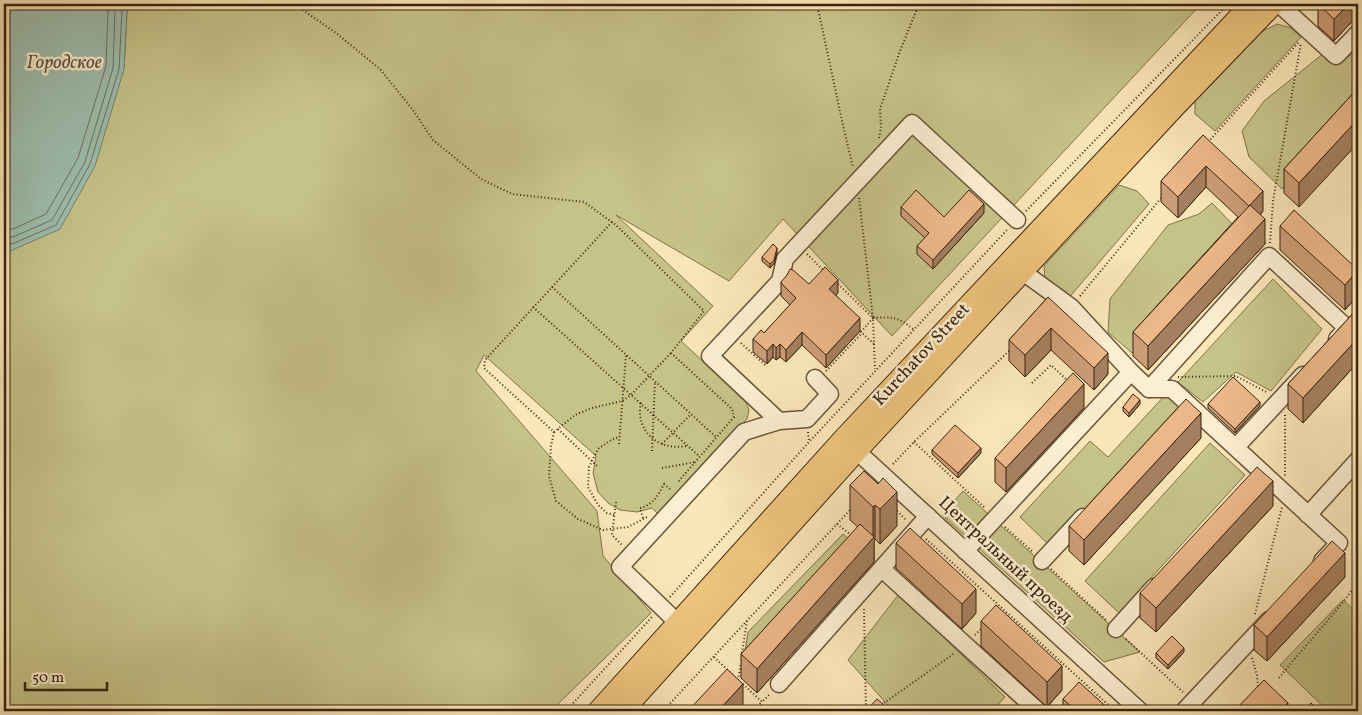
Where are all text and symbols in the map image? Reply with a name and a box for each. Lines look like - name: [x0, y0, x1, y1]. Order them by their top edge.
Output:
- water label: Городское: [26, 50, 102, 76]
- street label: Kurchatov Street: [868, 298, 976, 412]
- street label: Центральный проезд: [932, 491, 1078, 629]
- scale bar: [25, 660, 108, 692]
- text: 50 m: [32, 668, 64, 689]

